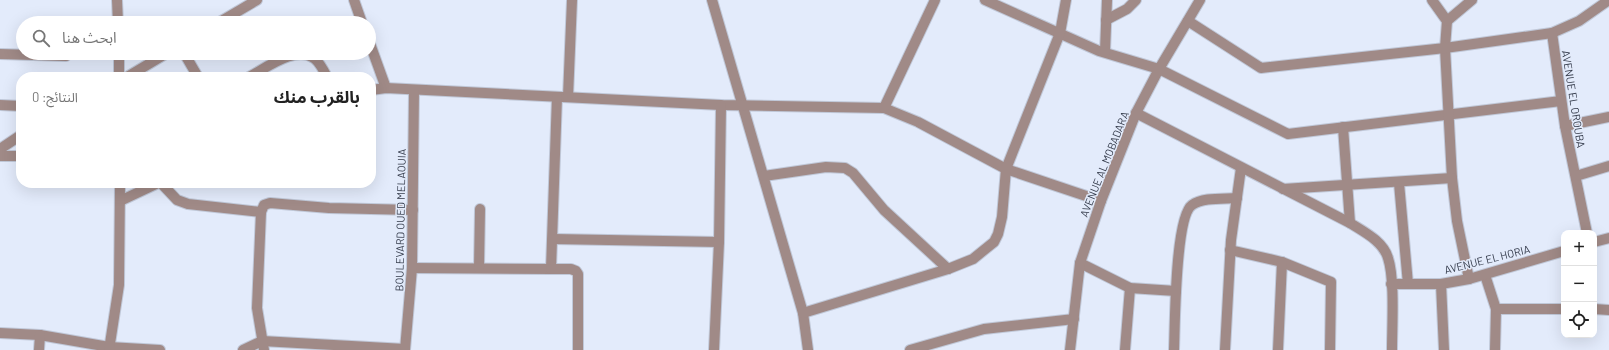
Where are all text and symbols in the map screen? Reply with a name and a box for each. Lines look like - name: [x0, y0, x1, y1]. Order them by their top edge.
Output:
- search box: [16, 16, 376, 60]
- icon: search: [30, 27, 52, 49]
- text: ابحث هنا: [62, 28, 117, 46]
- street label: AVENUE EL OROUBA: [1560, 49, 1588, 149]
- text: بالقرب منك: [274, 86, 360, 106]
- text: النتائج: 0: [32, 89, 78, 105]
- street label: AVENUE AL MOBADARA: [1077, 109, 1131, 219]
- street label: BOULEVARD OUED MELAOUIA: [392, 148, 408, 291]
- map controls: [1561, 230, 1597, 338]
- button: +: [1561, 230, 1597, 266]
- street label: AVENUE EL HORIA: [1443, 242, 1532, 276]
- button: −: [1561, 266, 1597, 302]
- button: locate: [1561, 302, 1597, 338]

